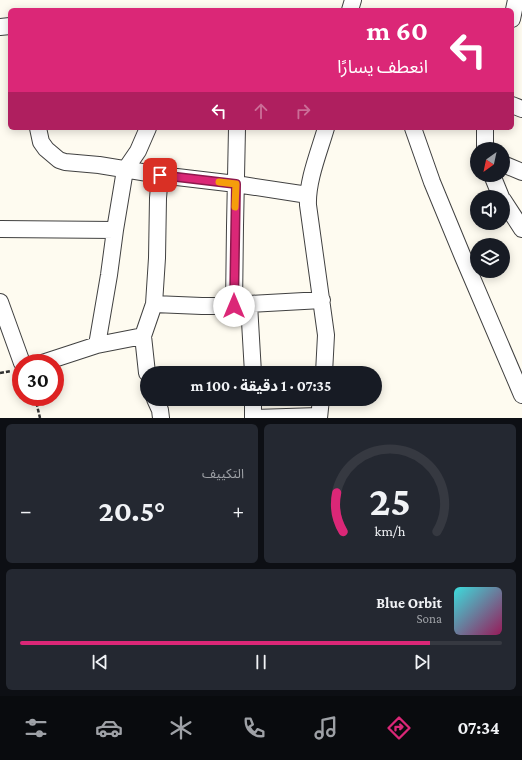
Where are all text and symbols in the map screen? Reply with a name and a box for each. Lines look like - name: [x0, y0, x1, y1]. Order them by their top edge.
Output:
- text: 60 m: [367, 15, 428, 46]
- icon: left: [442, 24, 494, 76]
- text: انعطف يسارًا: [337, 57, 428, 77]
- icon: left: [208, 100, 230, 122]
- icon: ahead: [250, 100, 272, 122]
- icon: right: [292, 100, 314, 122]
- north arrow: [470, 142, 510, 182]
- map controls: [470, 142, 510, 278]
- pin: [143, 158, 177, 192]
- icon: arrive: [149, 164, 171, 186]
- button: sound: [470, 190, 510, 230]
- button: layers: [470, 238, 510, 278]
- position arrow: [213, 285, 255, 327]
- speed limit sign: 30: [12, 354, 64, 406]
- text: 07:35 · 1 دقيقة · 100 m: [191, 378, 331, 394]
- text: التكييف: [202, 466, 244, 481]
- text: 25: [369, 477, 411, 523]
- text: 20.5°: [99, 494, 165, 527]
- text: −: [20, 498, 32, 523]
- text: +: [232, 498, 244, 523]
- text: km/h: [375, 522, 406, 538]
- text: Blue Orbit: [376, 595, 442, 611]
- text: Sona: [416, 611, 442, 626]
- icon: previous: [89, 651, 111, 673]
- icon: pause: [250, 651, 272, 673]
- icon: next: [411, 651, 433, 673]
- icon: filters: [22, 714, 50, 742]
- icon: car: [95, 714, 123, 742]
- icon: climate: [167, 714, 195, 742]
- icon: phone: [240, 714, 268, 742]
- icon: music: [312, 714, 340, 742]
- icon: directions: [385, 714, 413, 742]
- text: 07:34: [457, 718, 500, 738]

